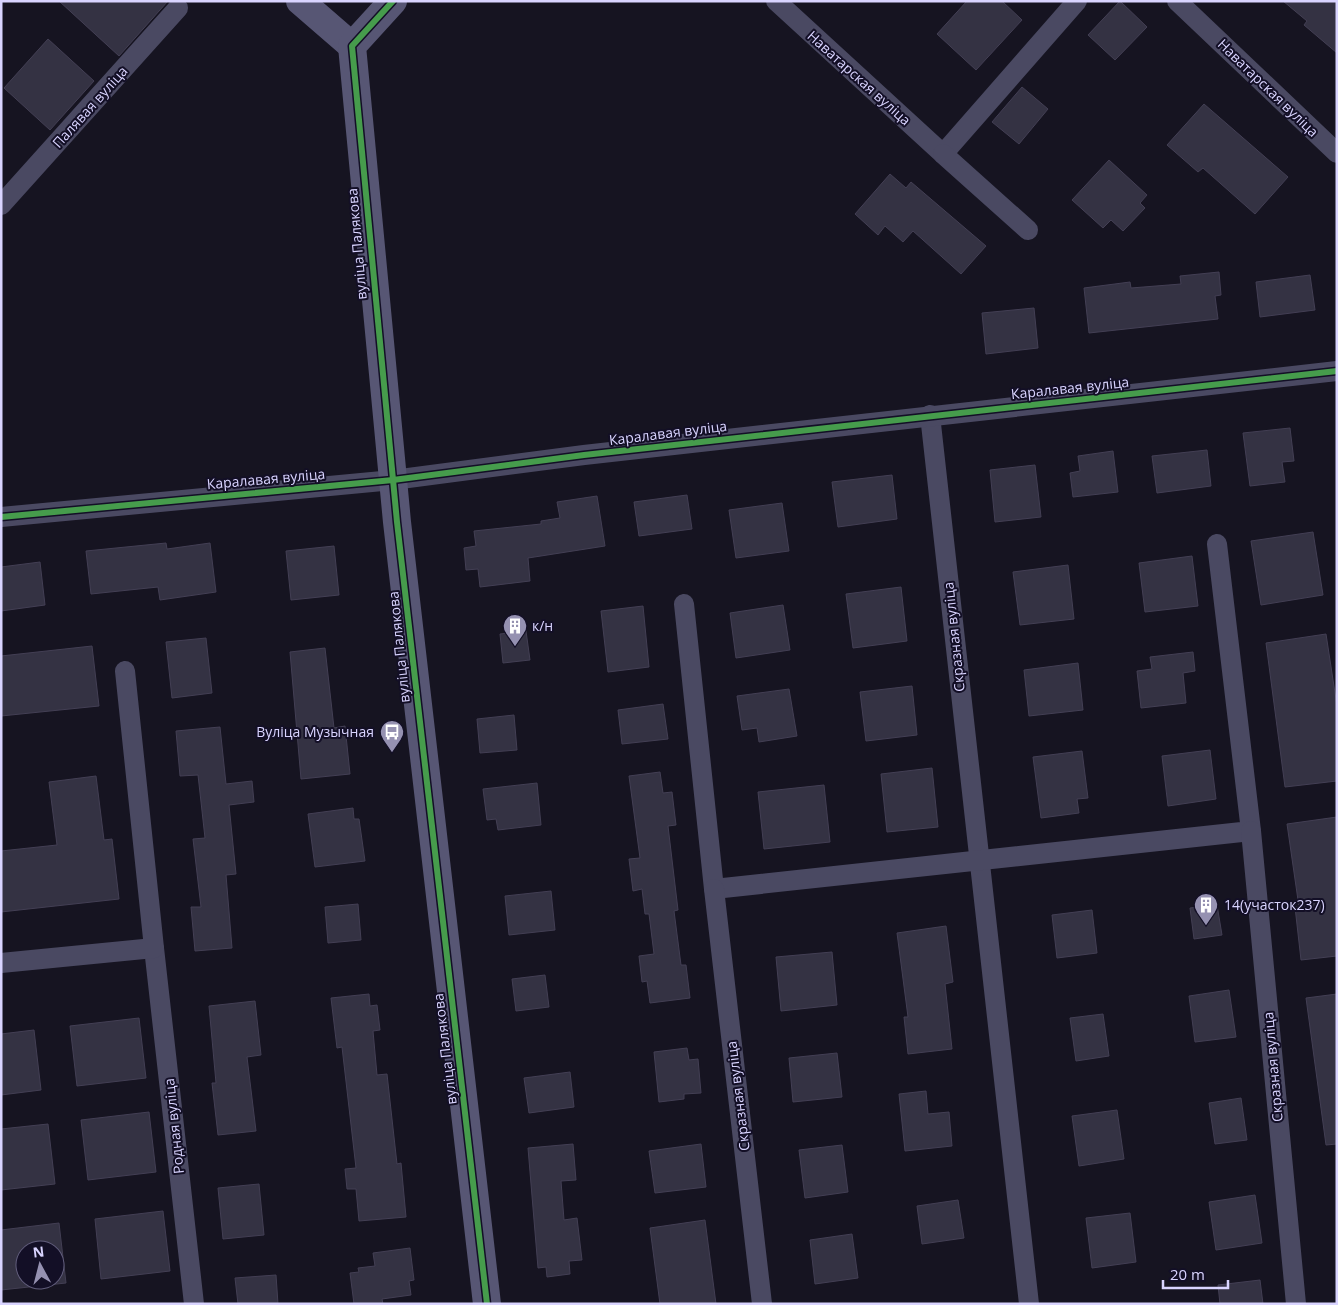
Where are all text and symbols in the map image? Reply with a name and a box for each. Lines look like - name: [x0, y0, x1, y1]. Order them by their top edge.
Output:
- street label: Наватарская вуліца: [804, 26, 915, 129]
- street label: Наватарская вуліца: [1214, 35, 1323, 141]
- street label: Палявая вуліца: [48, 62, 132, 152]
- street label: вуліца Палякова: [342, 187, 371, 301]
- street label: Каралавая вуліца: [1010, 372, 1130, 403]
- street label: Каралавая вуліца: [608, 416, 728, 449]
- street label: Каралавая вуліца: [206, 464, 326, 493]
- street label: Скразная вуліца: [938, 581, 969, 693]
- street label: вуліца Палякова: [383, 590, 414, 704]
- building icon: к/н: [502, 613, 528, 647]
- place label: к/н: [532, 616, 553, 635]
- bus stop icon: Вуліца Музычная: [379, 719, 405, 753]
- place label: Вуліца Музычная: [256, 722, 374, 741]
- building icon: 14(участок237): [1193, 892, 1219, 926]
- place label: 14(участок237): [1224, 895, 1325, 914]
- street label: вуліца Палякова: [428, 992, 461, 1106]
- street label: Скразная вуліца: [1258, 1011, 1287, 1123]
- street label: Скразная вуліца: [721, 1040, 754, 1152]
- street label: Родная вуліца: [159, 1077, 188, 1175]
- north arrow: [15, 1240, 65, 1290]
- text: N: [32, 1241, 45, 1262]
- scale bar: [1163, 1258, 1228, 1290]
- text: 20 m: [1170, 1264, 1205, 1284]

